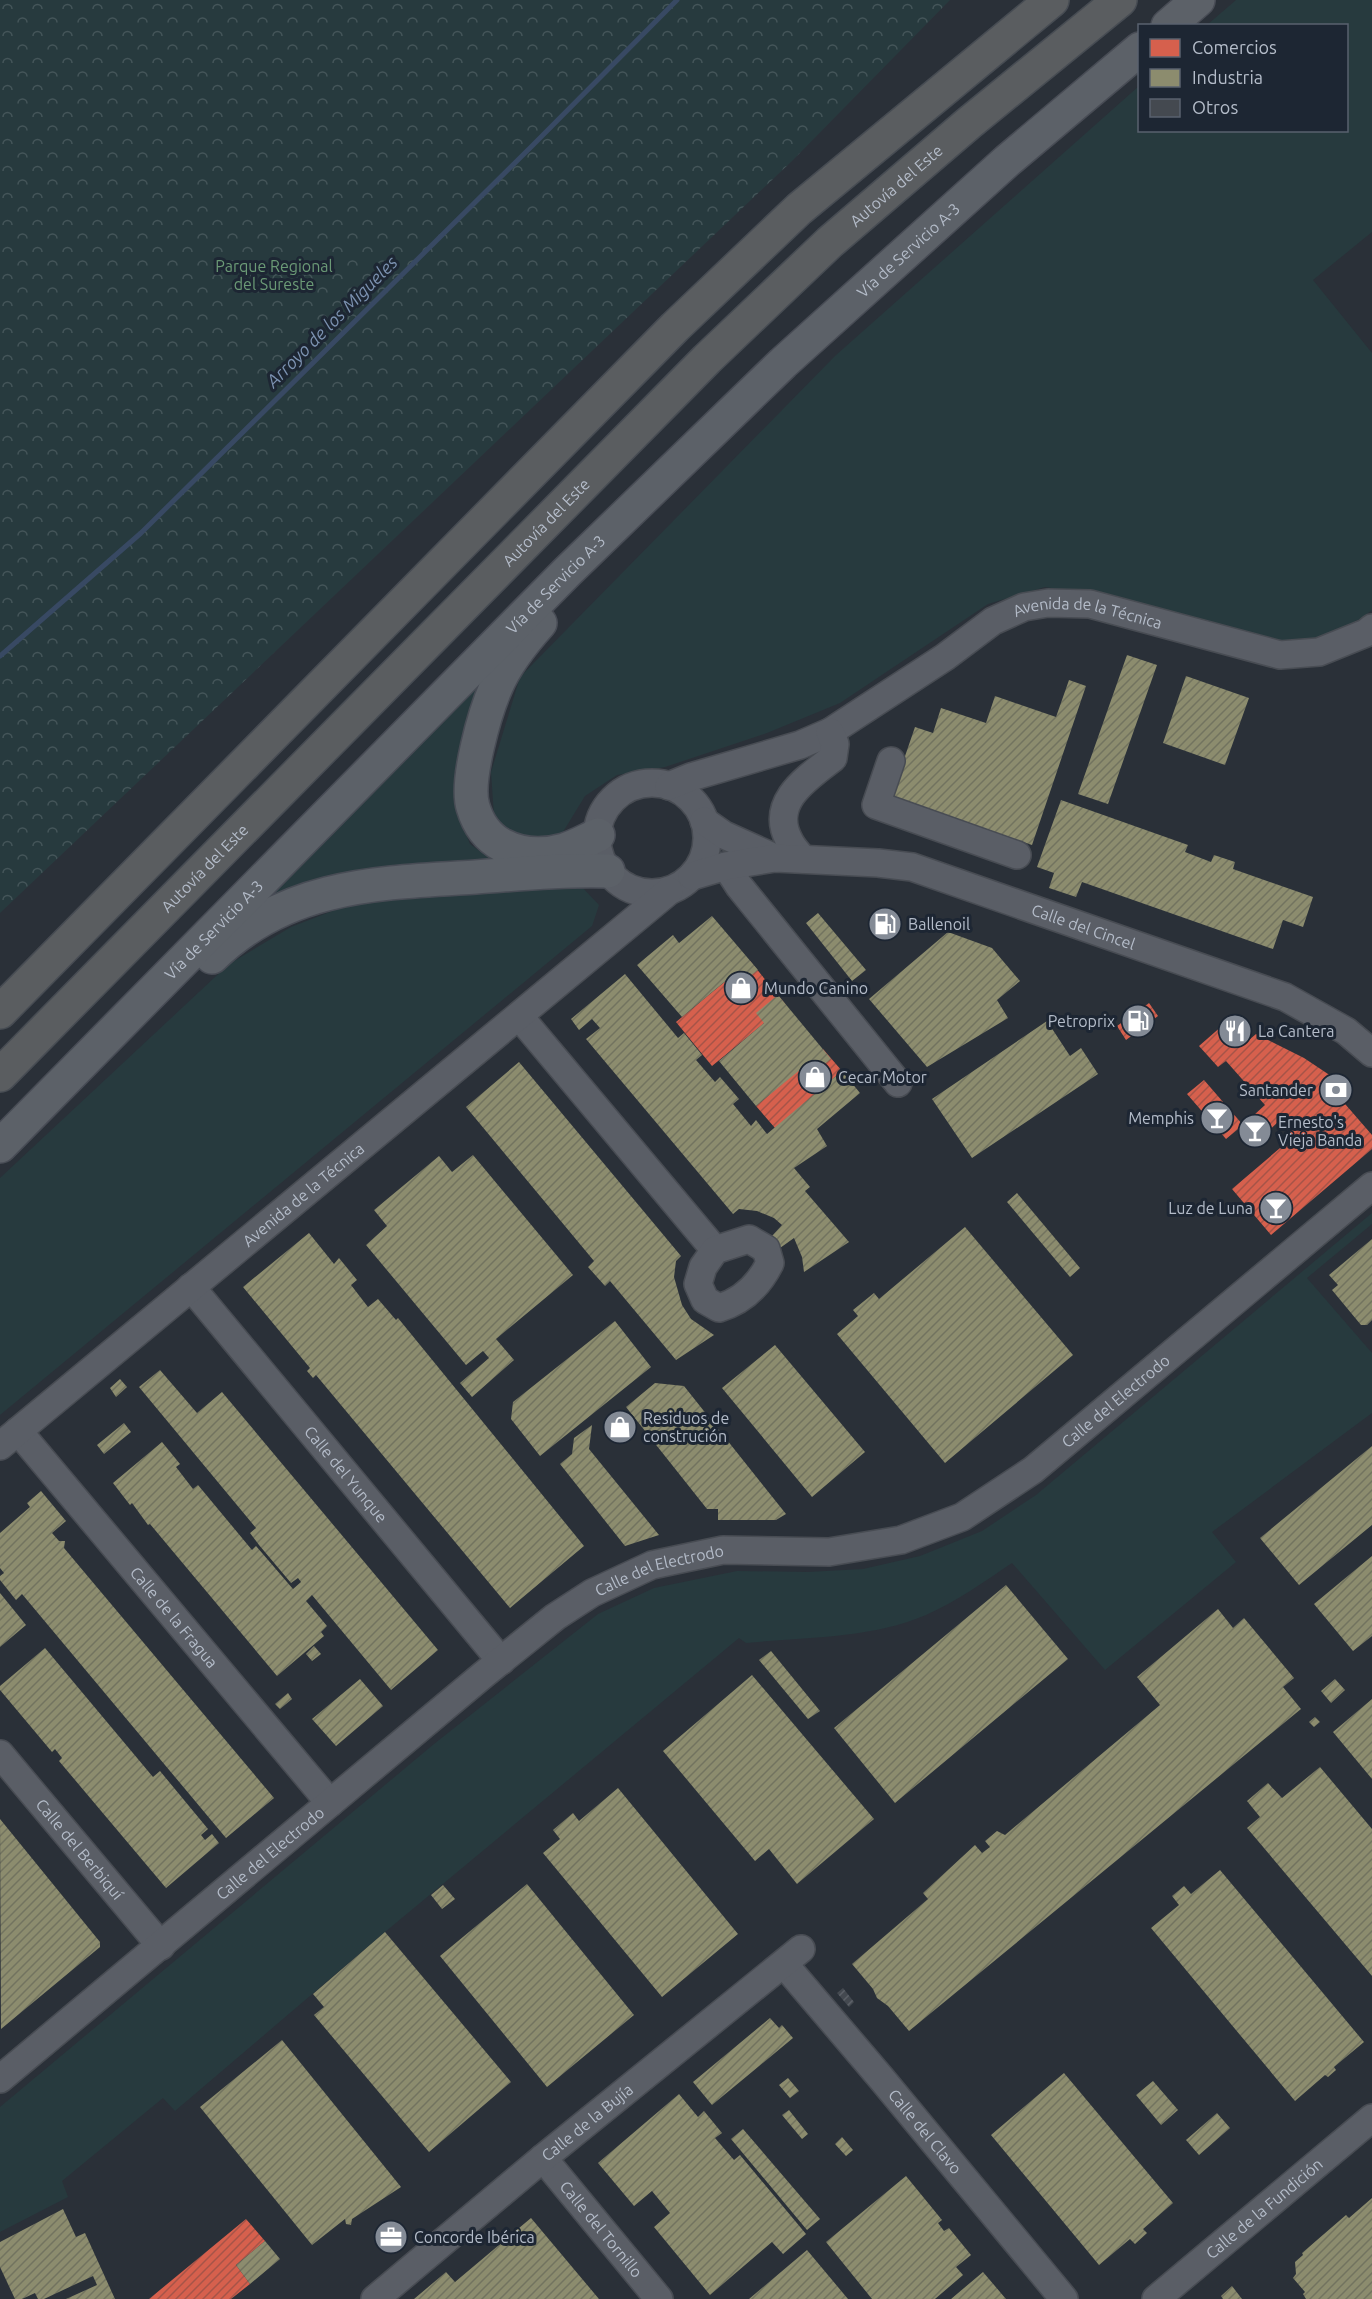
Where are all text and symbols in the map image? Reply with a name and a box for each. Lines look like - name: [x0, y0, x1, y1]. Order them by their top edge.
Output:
- legend: [1138, 24, 1348, 132]
- text: Comercios: [1192, 37, 1277, 57]
- text: Industria: [1192, 67, 1263, 87]
- text: Otros: [1192, 97, 1238, 117]
- street label: Autovía del Este: [846, 141, 946, 230]
- street label: Vía de Servicio A-3: [853, 199, 963, 301]
- water label: Arroyo de los Migueles: [261, 251, 401, 392]
- park label: Parque Regional del Sureste: [215, 257, 333, 293]
- street label: Autovía del Este: [499, 475, 593, 570]
- street label: Vía de Servicio A-3: [502, 531, 609, 637]
- street label: Avenida de la Técnica: [1010, 594, 1164, 632]
- street label: Autovía del Este: [157, 820, 252, 915]
- street label: Vía de Servicio A-3: [161, 876, 266, 983]
- street label: Calle del Cincel: [1029, 900, 1138, 953]
- fuel station icon: Ballenoil: [867, 906, 903, 942]
- place label: Ballenoil: [908, 915, 970, 933]
- shop icon: Mundo Canino: [723, 970, 759, 1006]
- place label: Mundo Canino: [764, 979, 868, 997]
- fuel station icon: Petroprix: [1120, 1003, 1156, 1039]
- place label: Petroprix: [1048, 1012, 1115, 1030]
- restaurant icon: La Cantera: [1217, 1013, 1253, 1049]
- place label: La Cantera: [1258, 1022, 1335, 1040]
- shop icon: Cecar Motor: [797, 1059, 833, 1095]
- place label: Cecar Motor: [838, 1068, 927, 1086]
- bank icon: Santander: [1318, 1072, 1354, 1108]
- place label: Santander: [1239, 1081, 1313, 1099]
- bar icon: Memphis: [1199, 1100, 1235, 1136]
- place label: Memphis: [1128, 1109, 1194, 1127]
- bar icon: Ernesto's Vieja Banda: [1237, 1113, 1273, 1149]
- place label: Ernesto's Vieja Banda: [1278, 1113, 1362, 1149]
- street label: Avenida de la Técnica: [239, 1139, 368, 1250]
- bar icon: Luz de Luna: [1258, 1190, 1294, 1226]
- place label: Luz de Luna: [1168, 1199, 1253, 1217]
- street label: Calle del Electrodo: [1058, 1351, 1173, 1451]
- shop icon: Residuos de construción: [602, 1409, 638, 1445]
- place label: Residuos de construción: [643, 1409, 729, 1445]
- street label: Calle del Yunque: [301, 1422, 391, 1526]
- street label: Calle del Electrodo: [592, 1541, 725, 1599]
- street label: Calle de la Fragua: [127, 1563, 222, 1671]
- street label: Calle del Berbiquí: [32, 1795, 128, 1904]
- street label: Calle del Electrodo: [212, 1803, 328, 1903]
- street label: Calle de la Bujía: [538, 2080, 636, 2165]
- street label: Calle del Clavo: [885, 2085, 965, 2177]
- street label: Calle de la Fundición: [1202, 2154, 1326, 2262]
- street label: Calle del Tornillo: [557, 2177, 646, 2281]
- office icon: Concorde Ibérica: [373, 2219, 409, 2255]
- place label: Concorde Ibérica: [414, 2228, 535, 2246]

